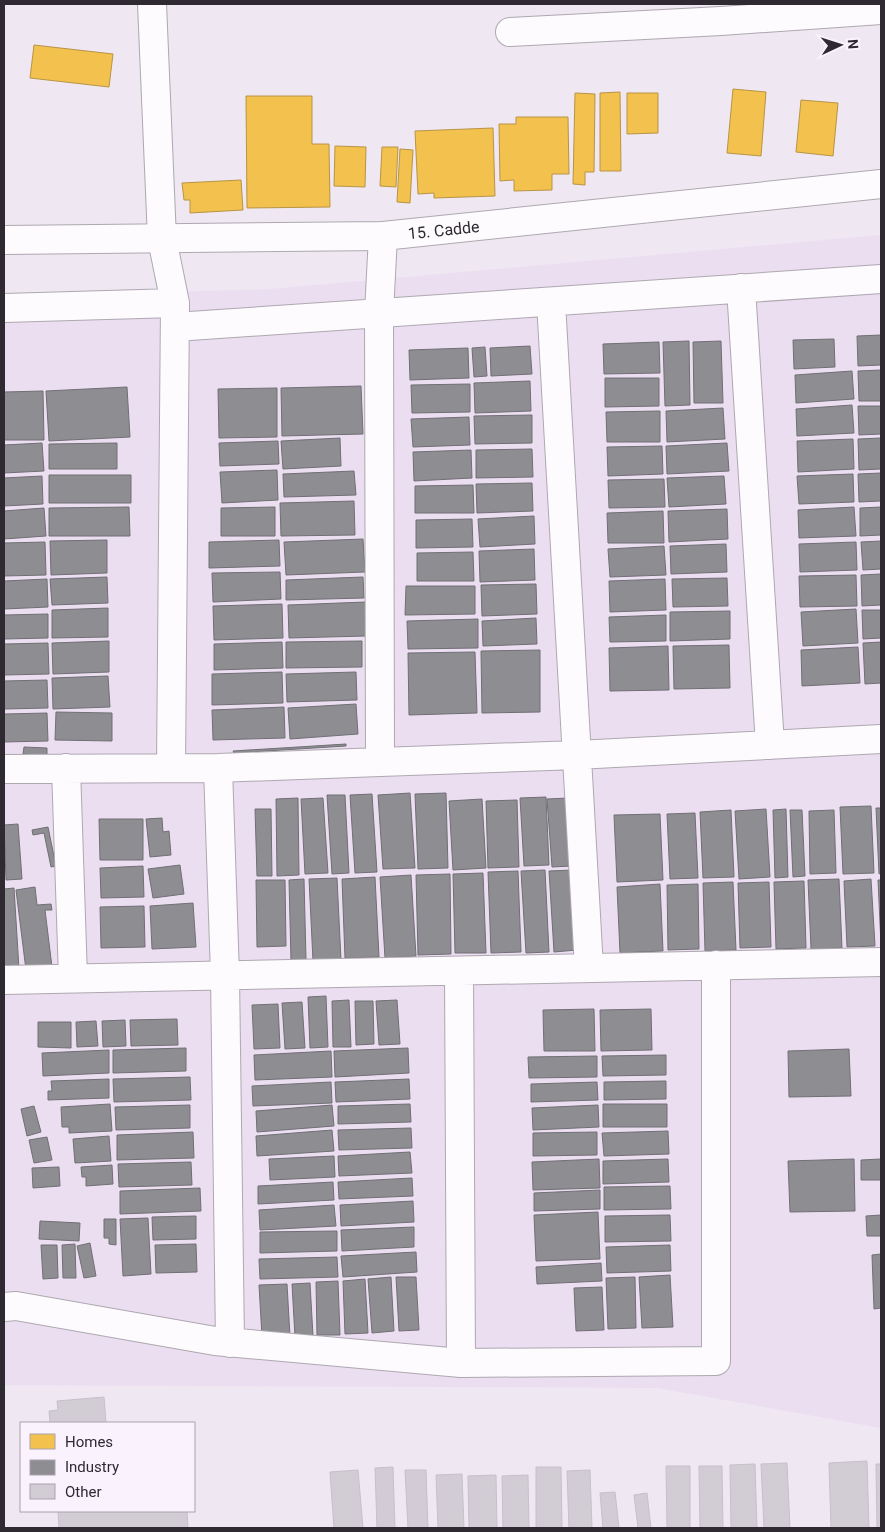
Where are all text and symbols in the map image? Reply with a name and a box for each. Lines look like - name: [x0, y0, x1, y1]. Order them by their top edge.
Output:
- north arrow: [815, 20, 865, 70]
- text: N: [845, 39, 861, 50]
- street label: 15. Cadde: [407, 217, 480, 243]
- legend: [20, 1422, 195, 1512]
- text: Homes: [65, 1433, 113, 1451]
- text: Industry: [65, 1458, 119, 1476]
- text: Other: [65, 1483, 102, 1501]

